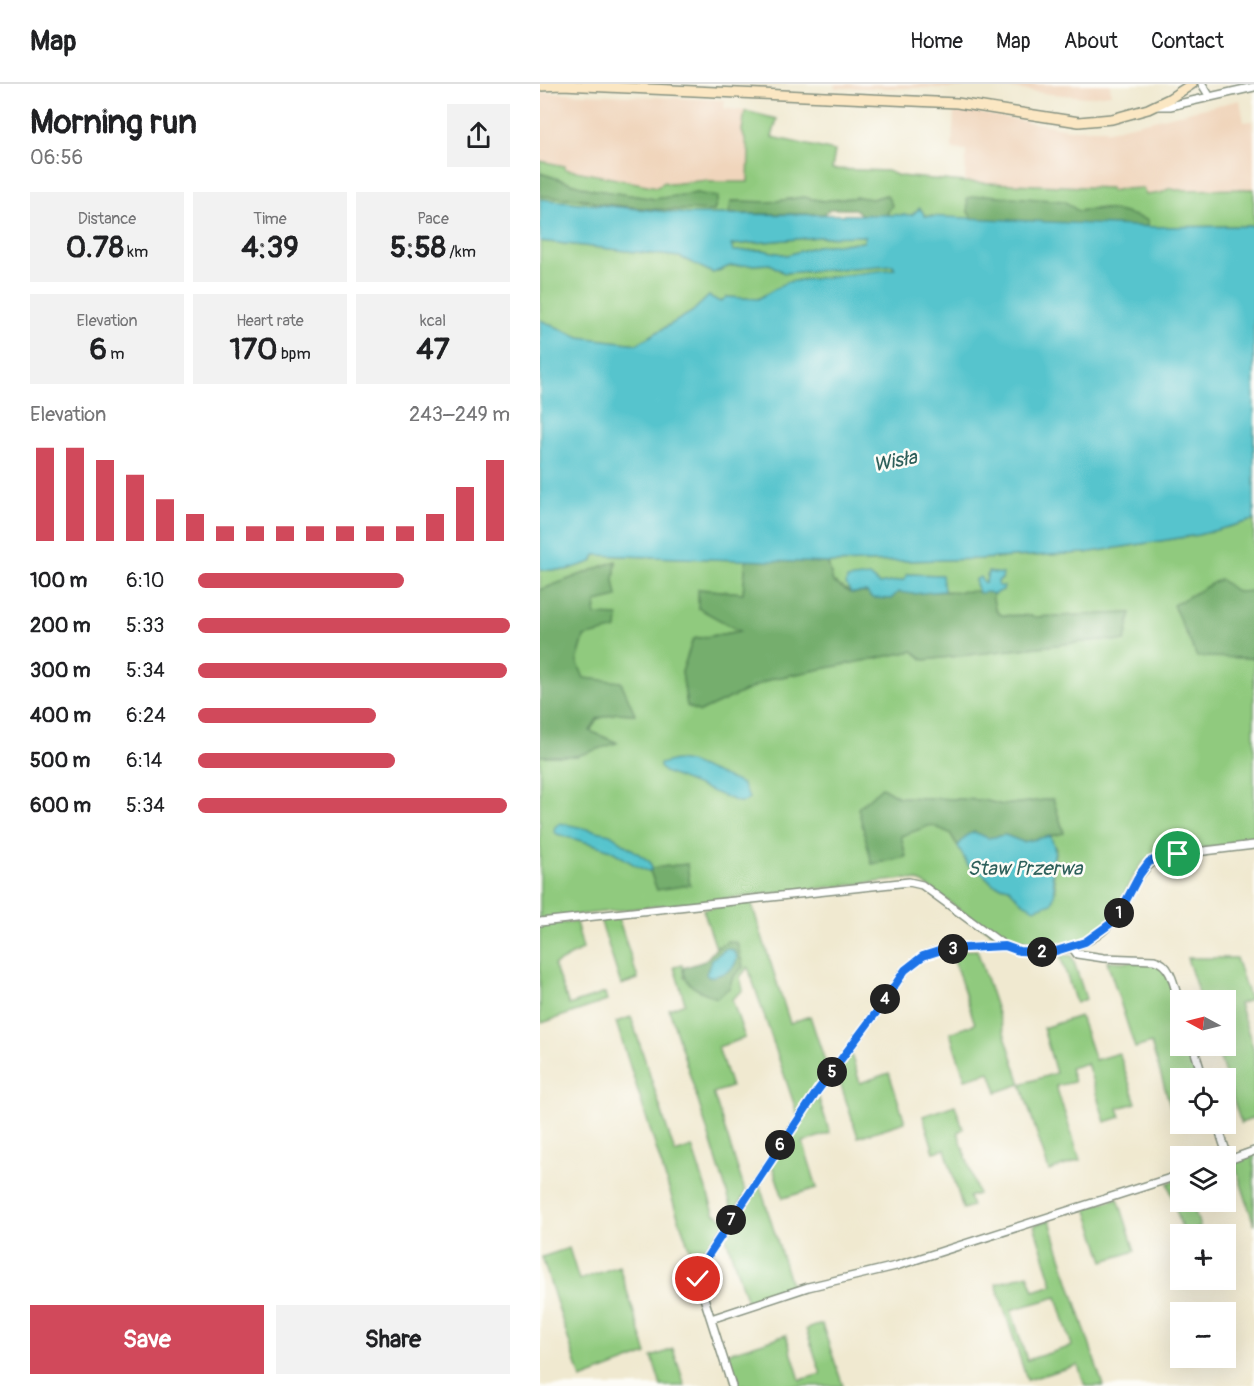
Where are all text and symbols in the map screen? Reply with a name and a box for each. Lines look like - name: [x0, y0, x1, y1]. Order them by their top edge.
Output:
- text: Map: [30, 24, 76, 59]
- text: Home: [910, 28, 963, 55]
- text: Map: [996, 28, 1031, 55]
- text: About: [1064, 28, 1118, 55]
- text: Contact: [1151, 28, 1224, 55]
- text: Morning run: [30, 102, 197, 143]
- button: share: [447, 104, 510, 167]
- text: 06:56: [30, 145, 83, 170]
- text: Distance: [78, 209, 136, 229]
- text: Time: [253, 209, 287, 229]
- text: Pace: [417, 209, 449, 229]
- text: 0.78: [66, 229, 124, 266]
- text: 4:39: [241, 229, 299, 266]
- text: 5:58: [390, 229, 446, 266]
- text: km: [124, 242, 148, 262]
- text: /km: [446, 242, 476, 262]
- text: Elevation: [77, 311, 137, 331]
- text: Heart rate: [236, 311, 304, 331]
- text: kcal: [420, 311, 446, 331]
- text: 6: [89, 331, 107, 368]
- text: 170: [229, 331, 278, 368]
- text: 47: [416, 331, 450, 368]
- text: m: [107, 344, 125, 364]
- text: bpm: [278, 344, 311, 364]
- text: Elevation: [30, 402, 106, 427]
- text: 243–249 m: [409, 402, 510, 427]
- water label: Wisła: [871, 444, 921, 477]
- text: 100 m: [30, 568, 87, 593]
- text: 6:10: [126, 568, 164, 593]
- text: 200 m: [30, 613, 91, 638]
- text: 5:33: [126, 613, 165, 638]
- text: 300 m: [30, 658, 91, 683]
- text: 5:34: [126, 658, 165, 683]
- text: 400 m: [30, 703, 91, 728]
- text: 6:24: [126, 703, 166, 728]
- text: 500 m: [30, 748, 90, 773]
- text: 6:14: [126, 748, 162, 773]
- text: 600 m: [30, 793, 91, 818]
- text: 5:34: [126, 793, 165, 818]
- pin: [1152, 828, 1203, 879]
- icon: arrive: [1161, 837, 1194, 870]
- water label: Staw Przerwa: [968, 856, 1084, 881]
- pin: 1: [1104, 898, 1134, 928]
- text: 1: [1116, 903, 1122, 923]
- pin: 3: [938, 934, 968, 964]
- pin: 2: [1027, 937, 1057, 967]
- text: 3: [949, 939, 957, 959]
- text: 2: [1038, 942, 1046, 962]
- pin: 4: [870, 984, 900, 1014]
- text: 4: [880, 989, 890, 1009]
- north arrow: [1170, 990, 1236, 1056]
- map controls: [1170, 990, 1236, 1368]
- pin: 5: [817, 1057, 847, 1087]
- text: 5: [828, 1062, 836, 1082]
- button: locate: [1170, 1068, 1236, 1134]
- pin: 6: [765, 1130, 795, 1160]
- text: 6: [775, 1135, 785, 1155]
- button: layers: [1170, 1146, 1236, 1212]
- pin: 7: [716, 1205, 746, 1235]
- text: 7: [727, 1210, 735, 1230]
- button: +: [1170, 1224, 1236, 1290]
- pin: [672, 1253, 723, 1304]
- icon: check: [681, 1262, 714, 1295]
- button: −: [1170, 1302, 1236, 1368]
- button: Save: [30, 1305, 264, 1374]
- button: Share: [276, 1305, 510, 1374]

